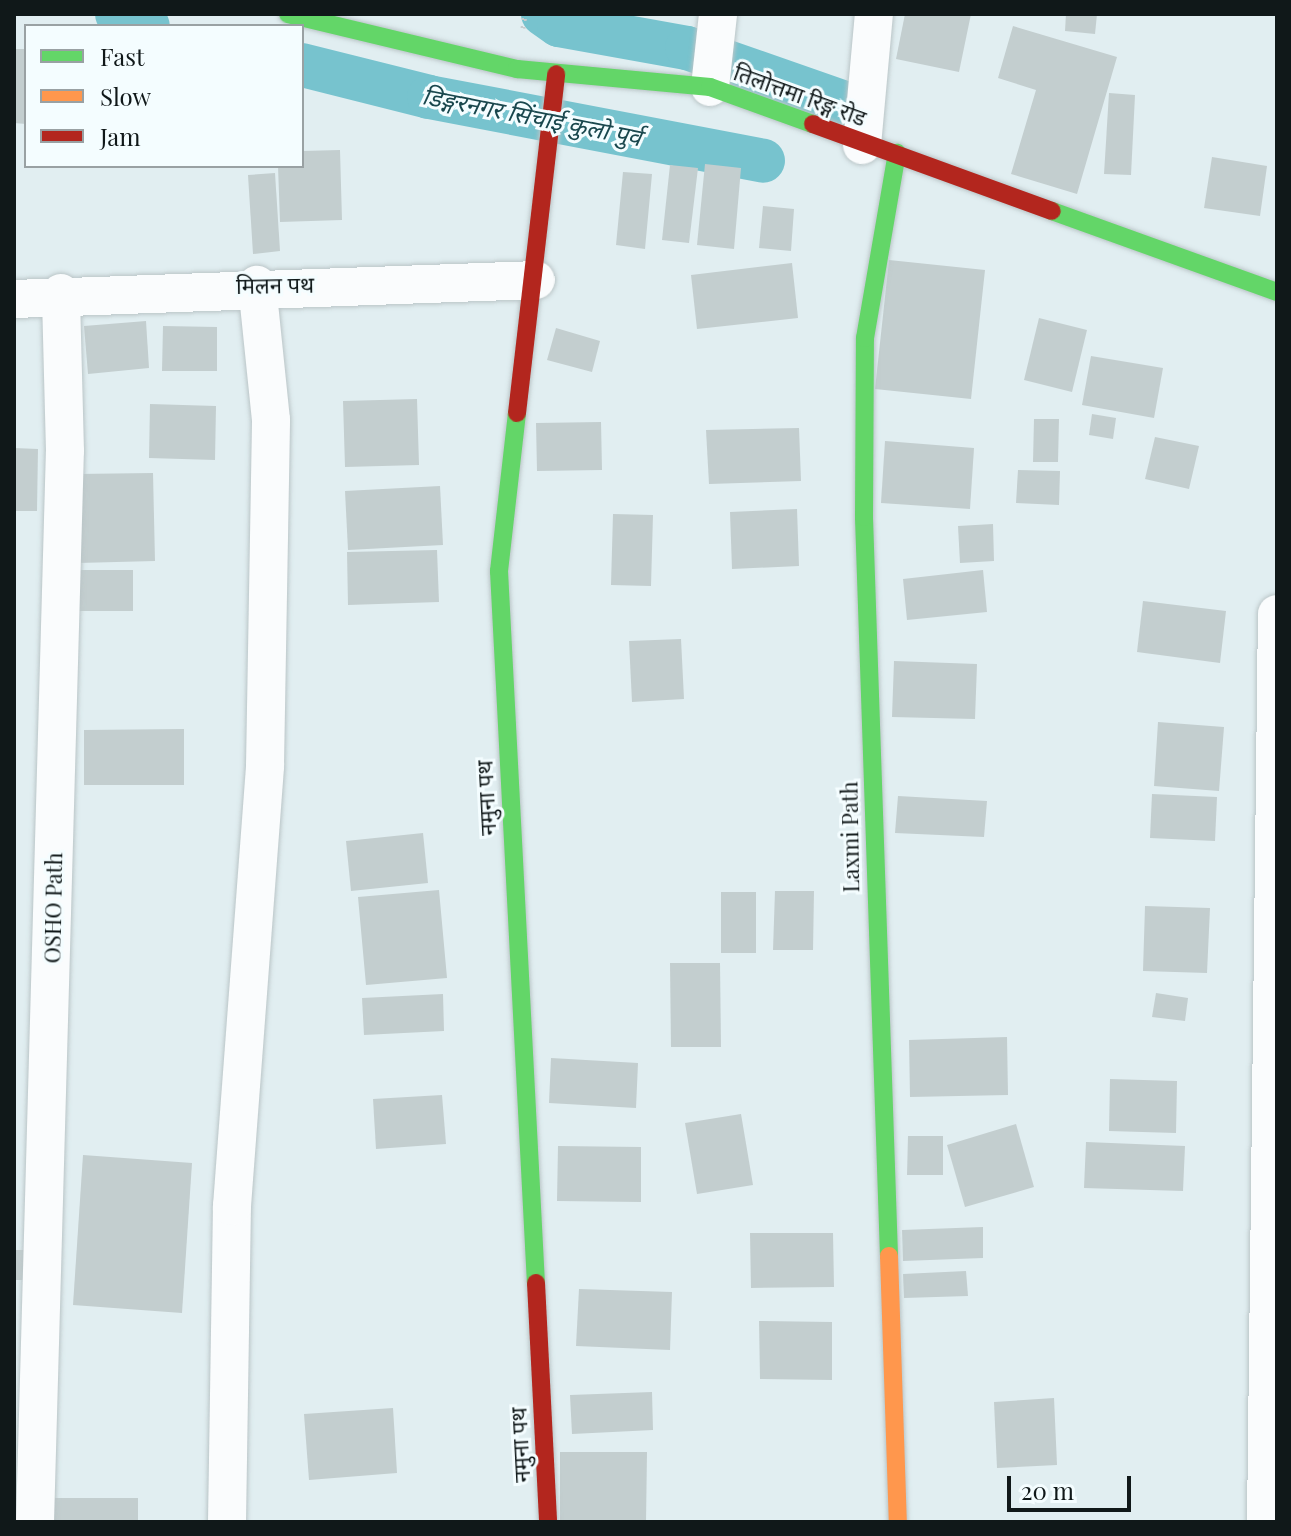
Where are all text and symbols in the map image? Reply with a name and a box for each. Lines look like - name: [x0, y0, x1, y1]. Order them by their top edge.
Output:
- legend: [24, 24, 304, 168]
- text: Fast: [100, 40, 145, 72]
- street label: तिलोत्तमा रिङ्ग रोड: [730, 59, 870, 131]
- text: Slow: [100, 80, 151, 112]
- water label: डिङ्गरनगर सिंचाई कुलो पुर्व: [420, 81, 644, 151]
- text: Jam: [100, 120, 141, 152]
- street label: मिलन पथ: [236, 271, 314, 299]
- street label: नमुना पथ: [471, 760, 501, 836]
- street label: Laxmi Path: [836, 781, 864, 893]
- street label: OSHO Path: [39, 852, 67, 964]
- street label: नमुना पथ: [505, 1407, 535, 1483]
- scale bar: [1011, 1460, 1135, 1510]
- text: 20 m: [1021, 1474, 1074, 1506]

